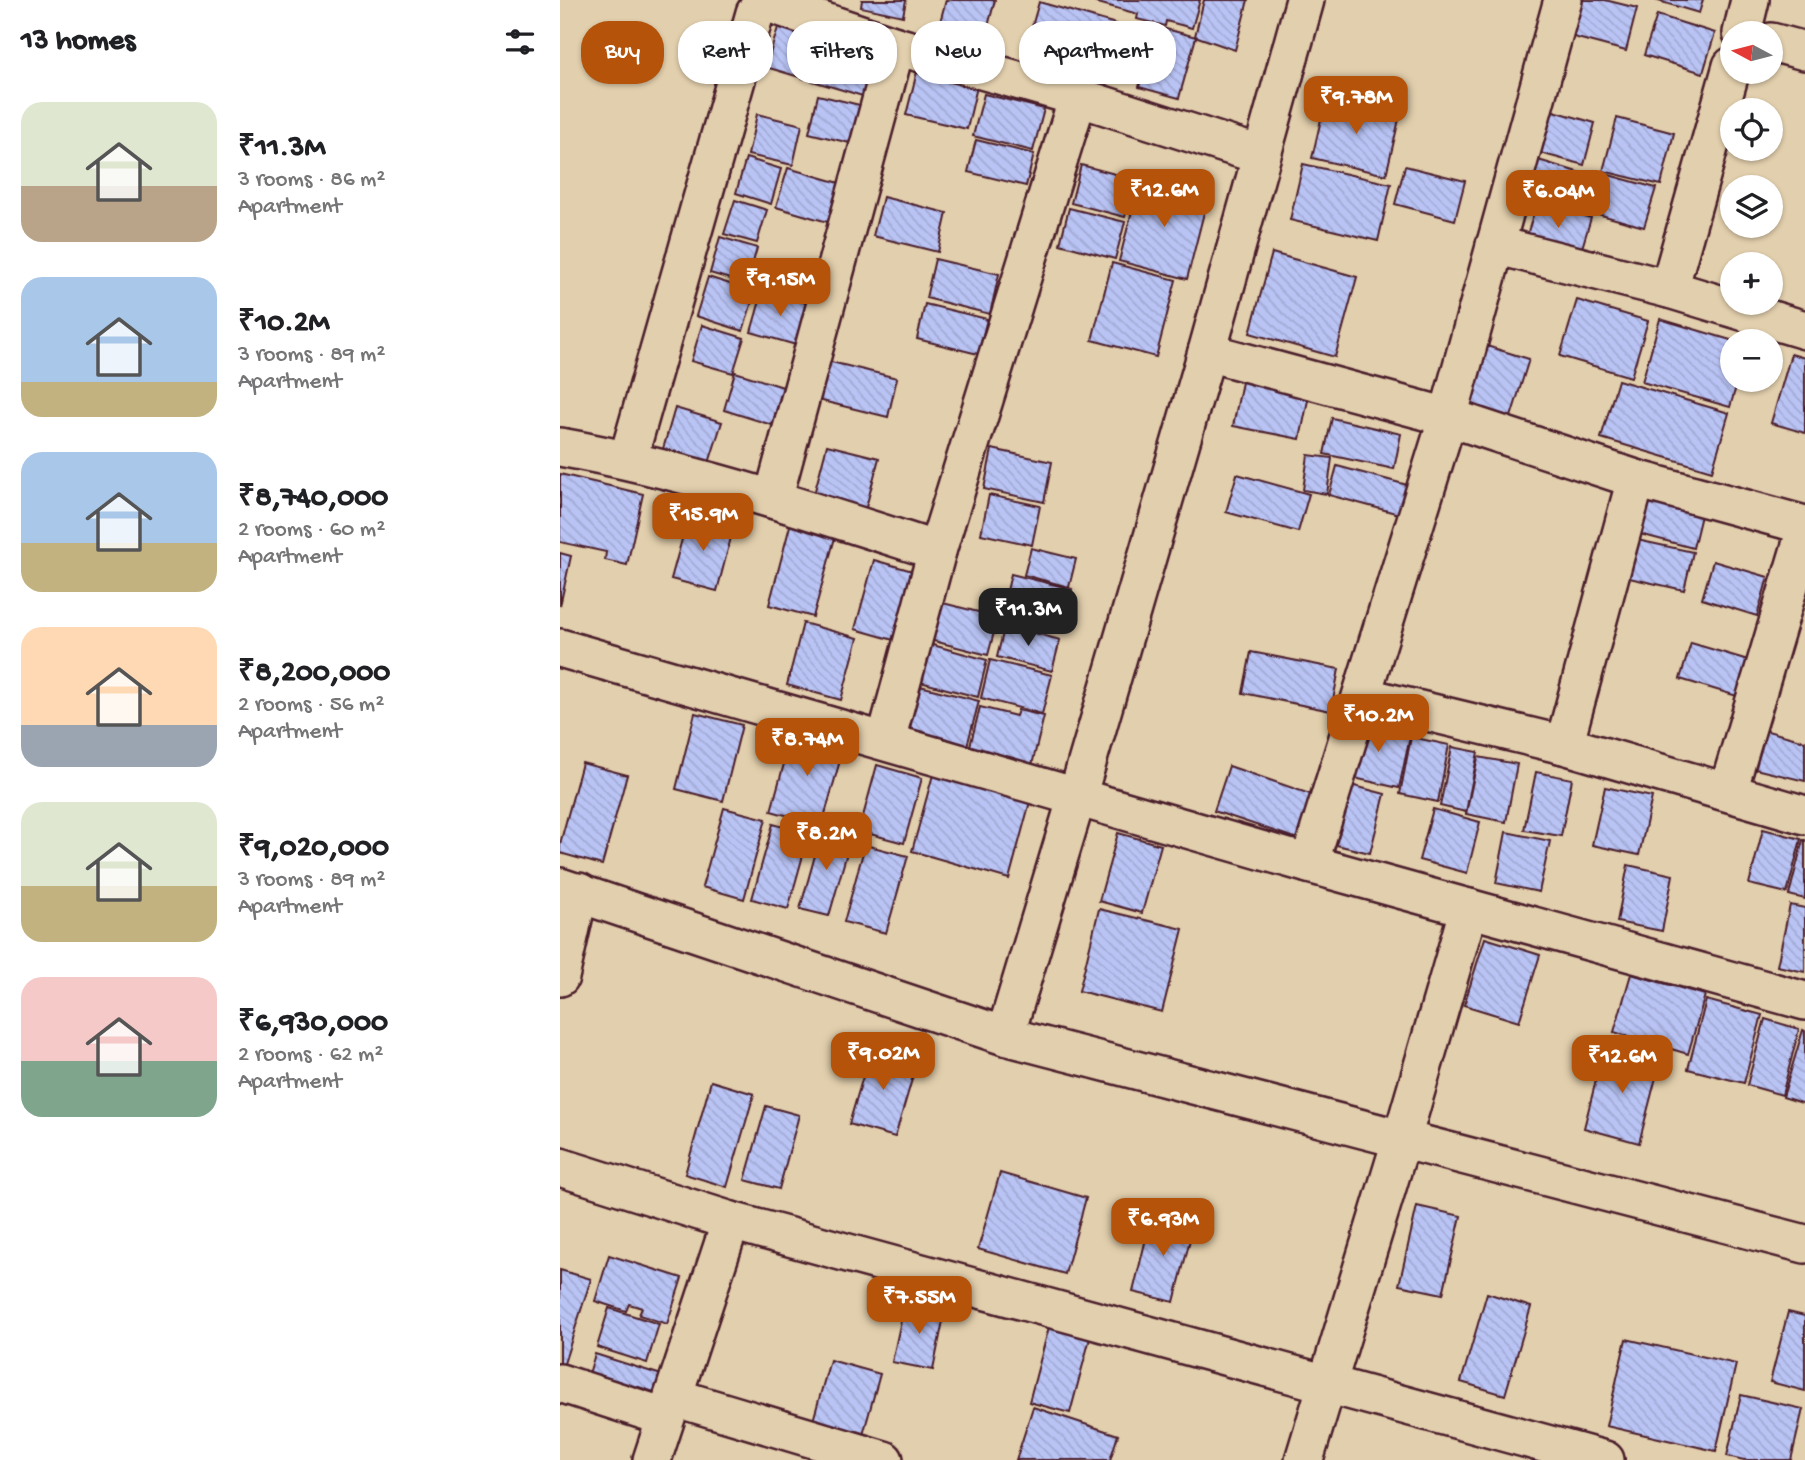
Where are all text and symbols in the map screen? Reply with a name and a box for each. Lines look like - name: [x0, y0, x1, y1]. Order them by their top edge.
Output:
- chip: Buy: [581, 21, 664, 84]
- chip: Rent: [678, 21, 773, 84]
- chip: Filters: [787, 21, 897, 84]
- chip: New: [911, 21, 1005, 84]
- chip: Apartment: [1019, 21, 1176, 84]
- north arrow: [1720, 21, 1783, 84]
- map controls: [1720, 21, 1783, 392]
- icon: filters: [501, 23, 539, 61]
- text: 13 homes: [21, 25, 135, 60]
- pin: ₹9.78M: [1299, 76, 1413, 136]
- text: ₹9.78M: [1320, 85, 1392, 112]
- button: locate: [1720, 98, 1783, 161]
- icon: home: [77, 130, 161, 214]
- text: ₹11.3M: [238, 132, 325, 167]
- text: 3 rooms · 86 m²: [238, 167, 385, 194]
- pin: ₹12.6M: [1107, 170, 1221, 229]
- pin: ₹6.04M: [1501, 170, 1615, 230]
- button: layers: [1720, 175, 1783, 238]
- text: ₹12.6M: [1130, 178, 1198, 205]
- text: ₹6.04M: [1522, 179, 1594, 206]
- text: Apartment: [238, 194, 342, 221]
- button: +: [1720, 252, 1783, 315]
- pin: ₹9.15M: [723, 258, 837, 318]
- text: ₹9.15M: [745, 267, 815, 294]
- icon: home: [77, 305, 161, 389]
- text: ₹10.2M: [238, 307, 329, 342]
- button: −: [1720, 329, 1783, 392]
- text: 3 rooms · 89 m²: [238, 342, 385, 369]
- text: Apartment: [238, 369, 342, 396]
- icon: home: [77, 480, 161, 564]
- text: ₹8,740,000: [238, 482, 388, 517]
- pin: ₹15.9M: [646, 494, 760, 553]
- text: ₹15.9M: [668, 502, 738, 529]
- text: 2 rooms · 60 m²: [238, 517, 385, 544]
- text: Apartment: [238, 544, 342, 571]
- pin: ₹11.3M: [971, 588, 1085, 648]
- text: ₹11.3M: [995, 597, 1061, 624]
- icon: home: [77, 655, 161, 739]
- text: ₹8,200,000: [238, 657, 390, 692]
- text: 2 rooms · 56 m²: [238, 692, 384, 719]
- pin: ₹10.2M: [1321, 694, 1435, 754]
- text: ₹10.2M: [1343, 703, 1413, 730]
- pin: ₹8.74M: [750, 718, 864, 778]
- text: Apartment: [238, 719, 342, 746]
- text: ₹8.74M: [771, 727, 843, 754]
- pin: ₹8.2M: [777, 812, 875, 872]
- text: ₹8.2M: [796, 821, 856, 848]
- icon: home: [77, 830, 161, 914]
- text: ₹9,020,000: [238, 832, 389, 867]
- text: 3 rooms · 89 m²: [238, 867, 385, 894]
- text: Apartment: [238, 894, 342, 921]
- icon: home: [77, 1005, 161, 1089]
- text: ₹6,930,000: [238, 1007, 388, 1042]
- pin: ₹9.02M: [826, 1032, 940, 1092]
- pin: ₹12.6M: [1565, 1036, 1679, 1095]
- text: ₹9.02M: [847, 1041, 919, 1068]
- text: 2 rooms · 62 m²: [238, 1042, 383, 1069]
- text: ₹12.6M: [1588, 1044, 1656, 1071]
- text: Apartment: [238, 1069, 342, 1096]
- pin: ₹6.93M: [1106, 1198, 1220, 1258]
- text: ₹6.93M: [1127, 1207, 1199, 1234]
- pin: ₹7.55M: [862, 1276, 976, 1336]
- text: ₹7.55M: [883, 1285, 955, 1312]

